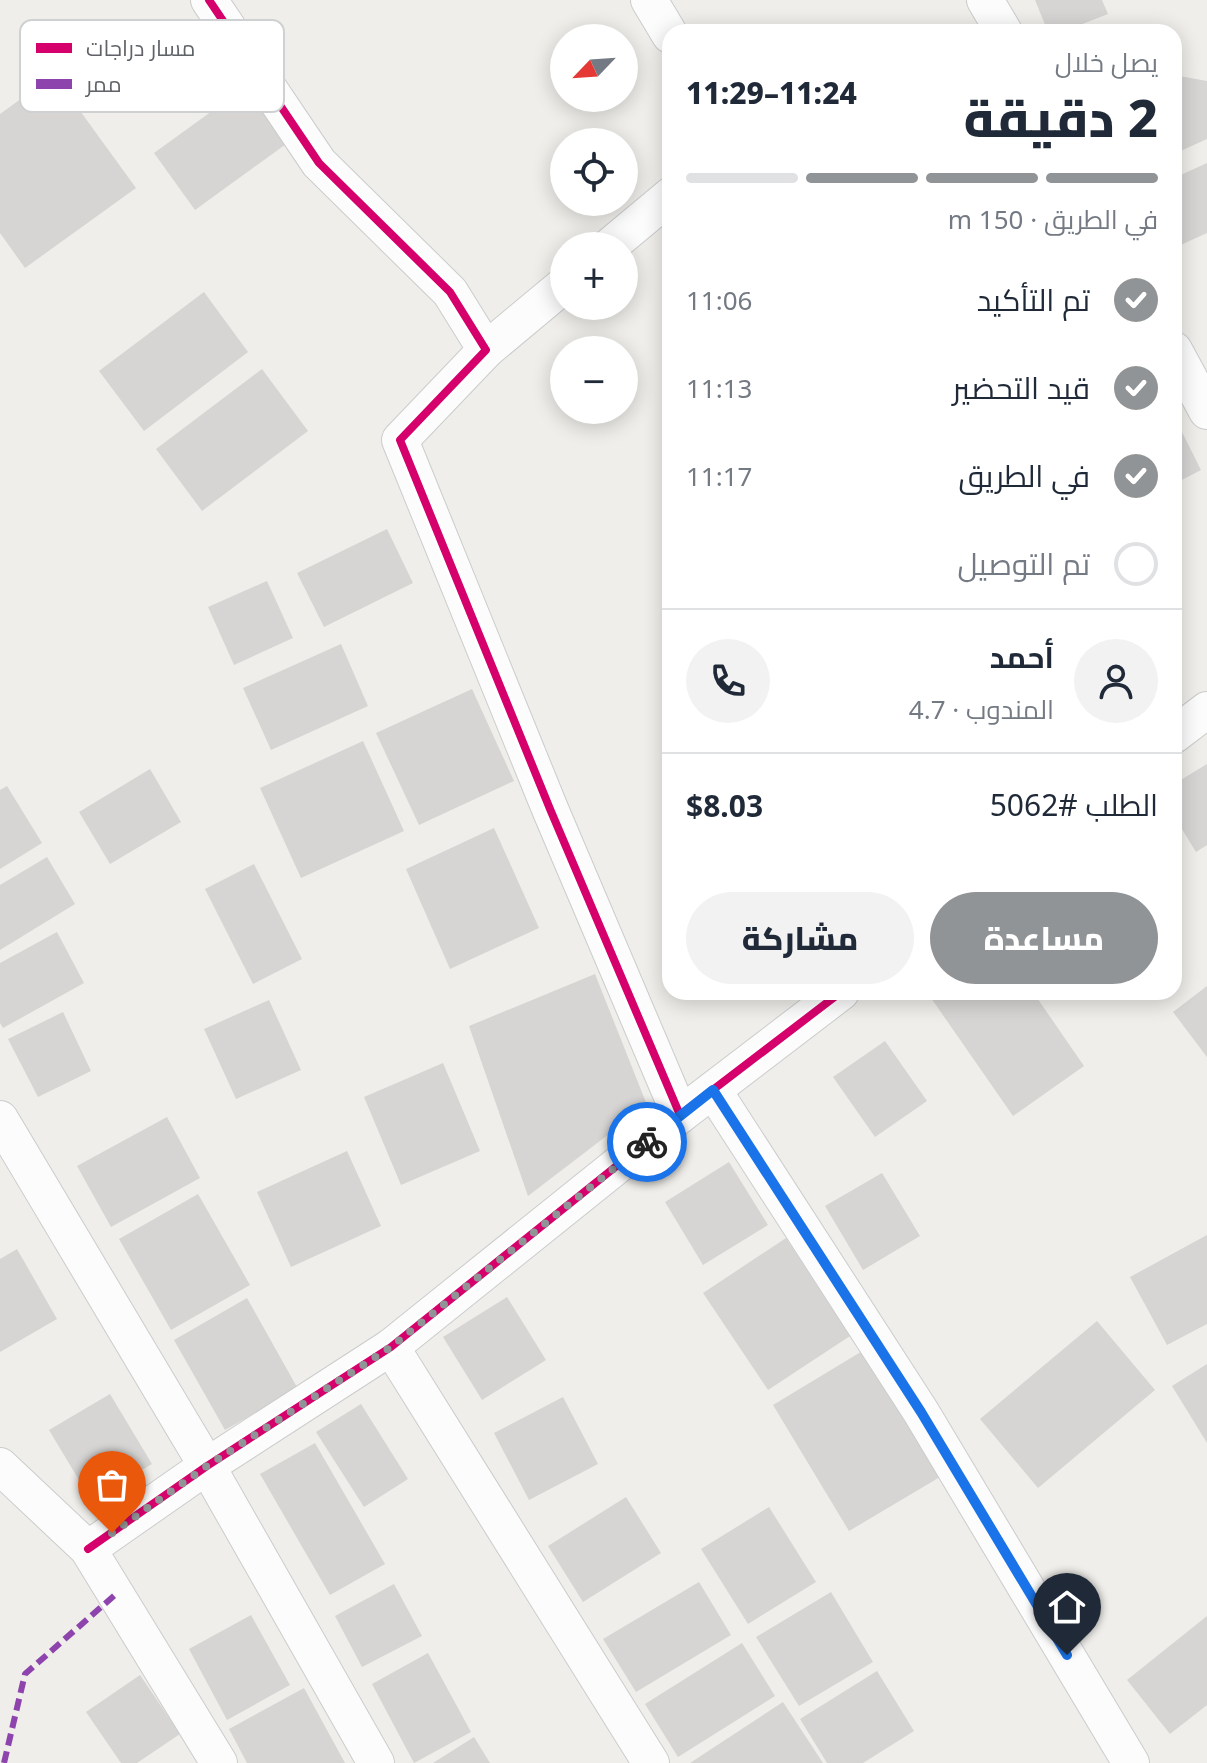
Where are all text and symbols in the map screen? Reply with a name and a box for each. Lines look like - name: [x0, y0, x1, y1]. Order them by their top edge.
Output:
- legend: [20, 20, 284, 112]
- north arrow: [550, 24, 638, 112]
- map controls: [550, 24, 638, 424]
- text: مسار دراجات: [86, 32, 195, 62]
- text: يصل خلال: [1055, 44, 1158, 80]
- text: ممر: [84, 68, 122, 98]
- text: 11:24–11:29: [686, 72, 857, 113]
- text: 2 دقيقة: [963, 81, 1158, 152]
- button: locate: [550, 128, 638, 216]
- text: في الطريق · 150 m: [948, 201, 1158, 237]
- button: +: [550, 232, 638, 320]
- icon: check: [1114, 278, 1158, 322]
- text: تم التأكيد: [977, 279, 1090, 320]
- text: 11:06: [686, 282, 752, 318]
- button: −: [550, 336, 638, 424]
- icon: check: [1114, 366, 1158, 410]
- text: قيد التحضير: [952, 367, 1090, 408]
- text: 11:13: [686, 370, 752, 406]
- icon: check: [1114, 454, 1158, 498]
- text: في الطريق: [958, 455, 1090, 496]
- text: 11:17: [686, 458, 752, 494]
- text: تم التوصيل: [958, 543, 1090, 584]
- text: أحمد: [990, 636, 1054, 677]
- button: phone: [686, 639, 770, 723]
- button: person: [1074, 639, 1158, 723]
- text: المندوب · 4.7: [909, 691, 1054, 727]
- text: الطلب #5062: [990, 784, 1158, 825]
- text: $8.03: [686, 785, 763, 826]
- button: مشاركة: [686, 892, 914, 984]
- button: مساعدة: [930, 892, 1158, 984]
- courier: [607, 1102, 687, 1182]
- icon: bike: [625, 1120, 669, 1164]
- pin: [78, 1451, 146, 1533]
- icon: bag: [90, 1463, 134, 1507]
- pin: [1033, 1573, 1101, 1655]
- icon: home: [1045, 1585, 1089, 1629]

